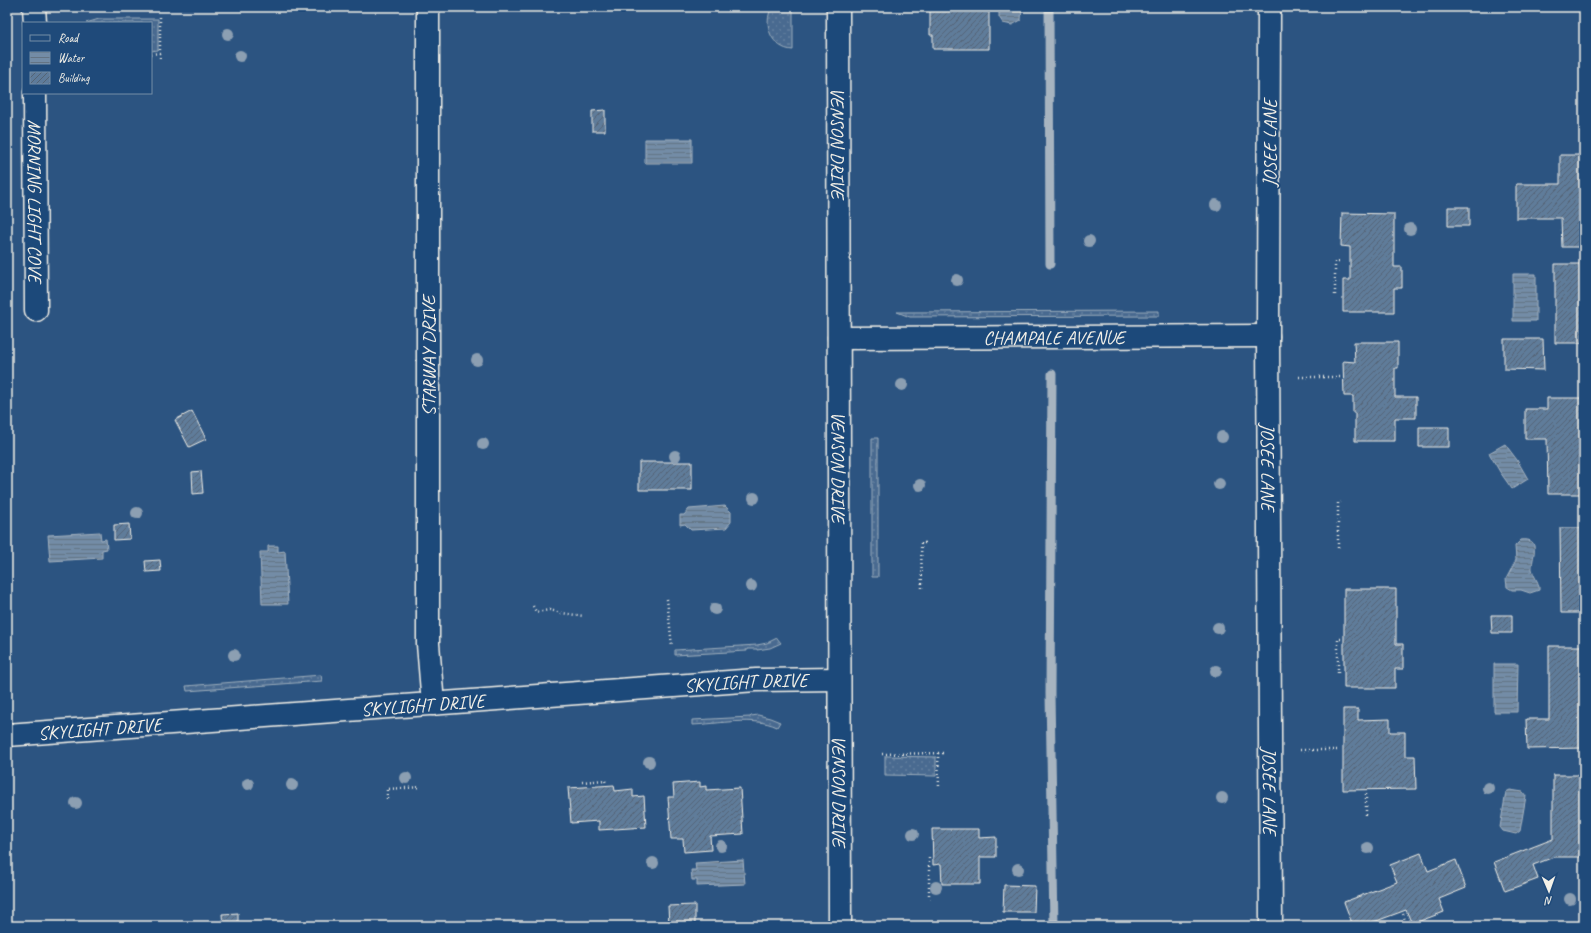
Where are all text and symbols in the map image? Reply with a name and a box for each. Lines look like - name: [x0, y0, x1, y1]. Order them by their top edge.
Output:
- legend: [22, 22, 152, 94]
- text: Road: [58, 30, 80, 46]
- text: Water: [58, 50, 86, 66]
- text: Building: [58, 70, 90, 86]
- street label: VENSON DRIVE: [825, 88, 849, 201]
- street label: JOSEE LANE: [1258, 97, 1282, 188]
- street label: MORNING LIGHT COVE: [22, 120, 47, 285]
- street label: STARWAY DRIVE: [417, 293, 441, 416]
- street label: CHAMPALE AVENUE: [983, 326, 1128, 350]
- street label: VENSON DRIVE: [826, 412, 850, 525]
- street label: JOSEE LANE: [1255, 422, 1280, 513]
- street label: SKYLIGHT DRIVE: [683, 668, 811, 698]
- street label: SKYLIGHT DRIVE: [360, 689, 488, 722]
- street label: SKYLIGHT DRIVE: [37, 712, 165, 746]
- street label: VENSON DRIVE: [827, 736, 851, 849]
- street label: JOSEE LANE: [1257, 746, 1282, 837]
- north arrow: [1529, 871, 1569, 911]
- text: N: [1544, 894, 1553, 908]

